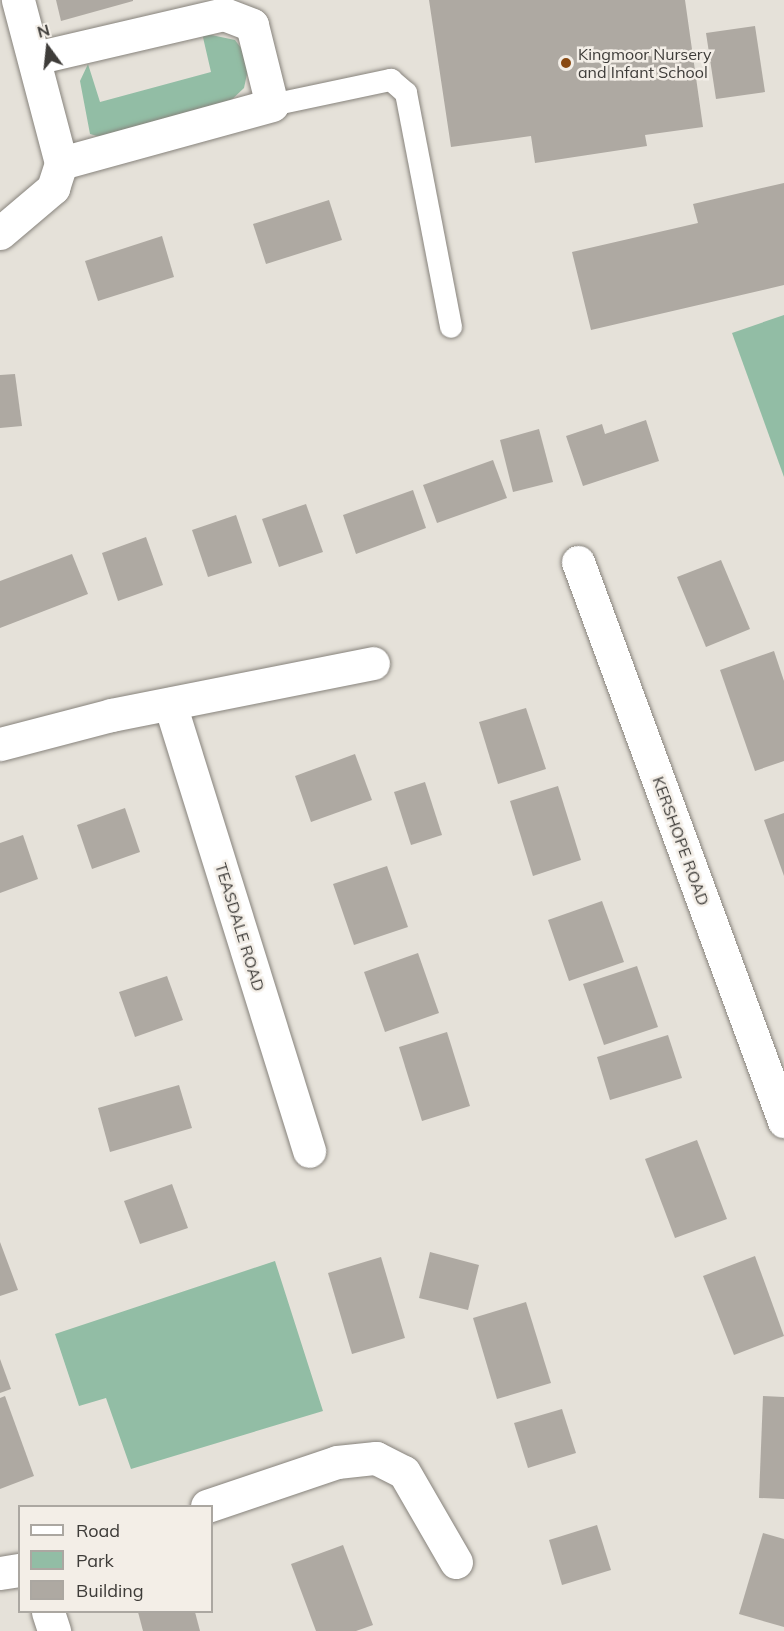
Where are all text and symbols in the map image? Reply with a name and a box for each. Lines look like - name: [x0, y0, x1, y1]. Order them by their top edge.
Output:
- north arrow: [18, 18, 78, 78]
- text: N: [35, 19, 52, 42]
- place label: Kingmoor Nursery and Infant School: [578, 44, 712, 82]
- marker: Kingmoor Nursery and Infant School: [559, 56, 573, 70]
- street label: KERSHOPE ROAD: [649, 774, 713, 908]
- street label: TEASDALE ROAD: [211, 861, 269, 993]
- legend: [18, 1505, 213, 1613]
- text: Road: [76, 1519, 120, 1542]
- text: Park: [76, 1549, 114, 1572]
- text: Building: [76, 1579, 144, 1602]

